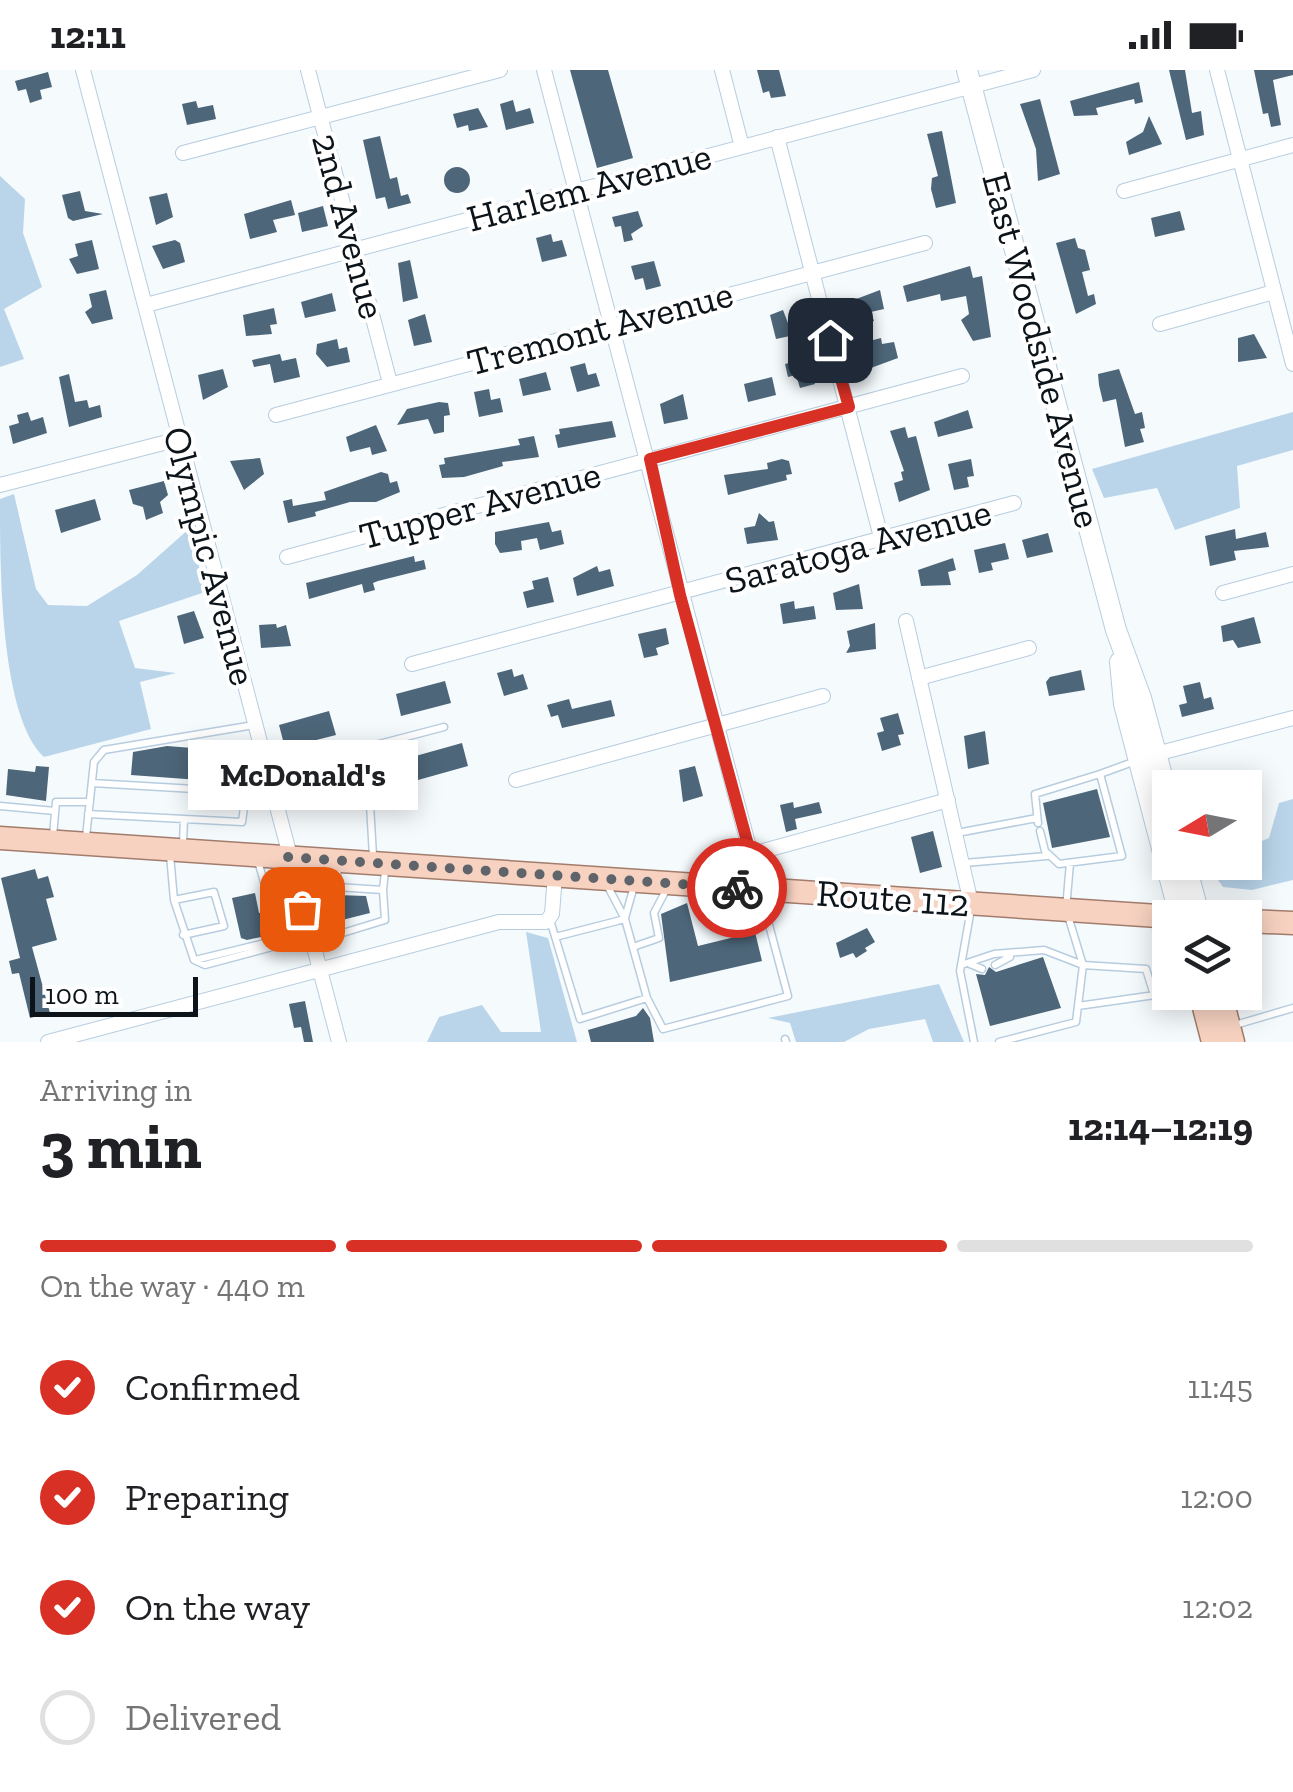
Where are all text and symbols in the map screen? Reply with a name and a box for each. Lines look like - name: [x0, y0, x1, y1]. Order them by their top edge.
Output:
- text: 12:11: [50, 12, 126, 58]
- street label: 2nd Avenue: [302, 128, 396, 324]
- street label: Harlem Avenue: [462, 132, 716, 242]
- street label: East Woodside Avenue: [972, 167, 1112, 533]
- street label: Tremont Avenue: [462, 270, 738, 386]
- pin: [788, 298, 873, 383]
- icon: home: [803, 313, 858, 368]
- street label: Olympic Avenue: [153, 422, 267, 690]
- street label: Tupper Avenue: [354, 451, 606, 559]
- street label: Saratoga Avenue: [720, 488, 996, 604]
- callout: McDonald's: [187, 739, 417, 809]
- text: McDonald's: [220, 756, 386, 794]
- north arrow: [1152, 770, 1262, 880]
- map controls: [1152, 770, 1262, 1010]
- courier: [687, 838, 787, 938]
- icon: bike: [710, 861, 765, 916]
- pin: [260, 867, 345, 952]
- street label: Route 112: [815, 870, 971, 926]
- icon: bag: [275, 882, 330, 937]
- button: layers: [1152, 900, 1262, 1010]
- scale bar: [30, 972, 198, 1016]
- text: 100 m: [45, 978, 119, 1011]
- text: Arriving in: [40, 1071, 192, 1109]
- text: 12:14–12:19: [1068, 1104, 1253, 1150]
- text: 3 min: [40, 1107, 202, 1185]
- text: On the way · 440 m: [40, 1267, 305, 1305]
- icon: check: [40, 1360, 95, 1415]
- text: Confirmed: [125, 1364, 300, 1410]
- text: 11:45: [1188, 1368, 1253, 1406]
- icon: check: [40, 1470, 95, 1525]
- text: Preparing: [125, 1474, 289, 1520]
- text: 12:00: [1180, 1478, 1253, 1516]
- icon: check: [40, 1580, 95, 1635]
- text: On the way: [125, 1584, 310, 1630]
- text: 12:02: [1182, 1588, 1253, 1626]
- text: Delivered: [125, 1694, 281, 1740]

